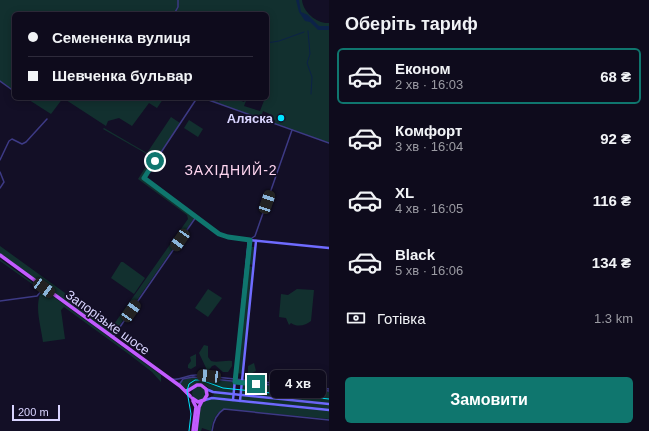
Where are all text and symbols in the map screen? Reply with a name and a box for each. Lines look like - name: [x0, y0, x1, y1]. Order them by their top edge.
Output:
- text: Оберіть тариф: [345, 14, 478, 34]
- text: Семененка вулиця: [52, 29, 191, 46]
- icon: car: [347, 58, 383, 94]
- text: Економ: [395, 60, 451, 77]
- text: Шевченка бульвар: [52, 67, 193, 84]
- text: 68 ₴: [600, 68, 631, 85]
- text: 2 хв · 16:03: [395, 77, 463, 92]
- place label: Аляска: [227, 111, 274, 126]
- marker: Аляска: [276, 113, 286, 123]
- icon: car: [347, 120, 383, 156]
- text: Комфорт: [395, 122, 462, 139]
- text: 92 ₴: [600, 130, 631, 147]
- text: 3 хв · 16:04: [395, 139, 463, 154]
- route start: [146, 152, 164, 170]
- district label: ЗАХІДНИЙ-2: [184, 161, 278, 178]
- icon: car: [347, 182, 383, 218]
- text: XL: [395, 184, 414, 201]
- car: [257, 189, 277, 215]
- text: 116 ₴: [593, 192, 631, 209]
- text: 4 хв · 16:05: [395, 201, 463, 216]
- car: [168, 227, 192, 253]
- icon: car: [347, 244, 383, 280]
- text: Black: [395, 246, 435, 263]
- text: 134 ₴: [592, 254, 631, 271]
- text: 5 хв · 16:06: [395, 263, 463, 278]
- car: [31, 276, 57, 300]
- street label: Запорізьке шосе: [63, 287, 153, 358]
- car: [119, 298, 143, 324]
- icon: cash: [345, 307, 367, 329]
- text: Готівка: [377, 310, 426, 327]
- text: 1.3 km: [594, 311, 633, 326]
- car: [196, 369, 222, 383]
- callout: 4 хв: [270, 370, 326, 398]
- route end: [247, 375, 265, 393]
- text: 4 хв: [285, 376, 311, 391]
- button: Замовити: [345, 377, 633, 423]
- scale bar: [12, 403, 60, 422]
- text: 200 m: [18, 406, 49, 418]

